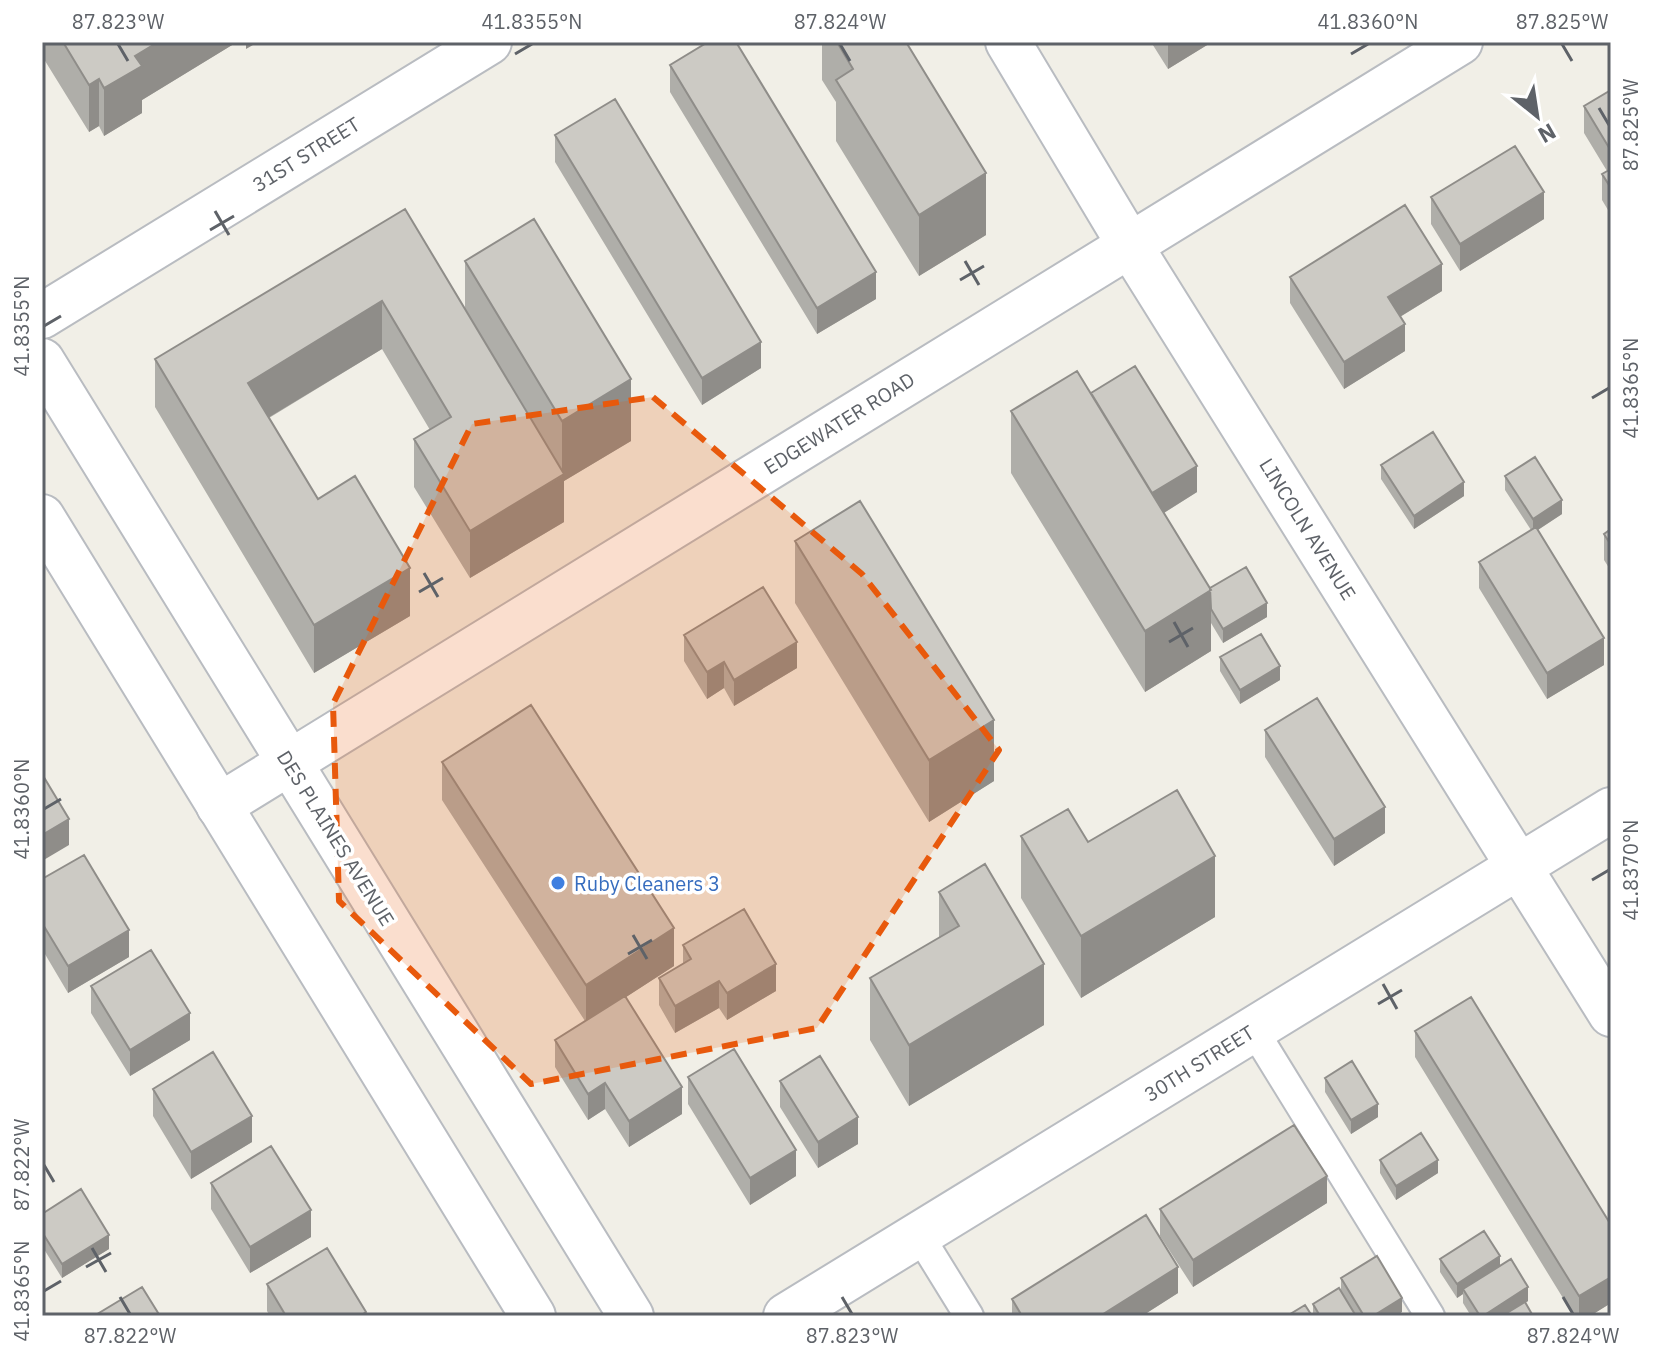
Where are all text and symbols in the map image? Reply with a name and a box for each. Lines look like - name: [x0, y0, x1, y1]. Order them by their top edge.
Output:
- text: 87.823°W: [72, 8, 164, 35]
- text: 41.8355°N: [482, 8, 582, 35]
- text: 87.824°W: [794, 8, 886, 35]
- text: 41.8360°N: [1318, 8, 1418, 35]
- text: 87.825°W: [1516, 8, 1608, 35]
- north arrow: [1497, 76, 1577, 156]
- text: 87.825°W: [1617, 79, 1644, 171]
- street label: 31ST STREET: [247, 110, 365, 198]
- text: N: [1533, 117, 1561, 150]
- text: 41.8355°N: [8, 276, 35, 376]
- text: 41.8365°N: [1617, 338, 1644, 438]
- street label: EDGEWATER ROAD: [758, 366, 920, 480]
- street label: LINCOLN AVENUE: [1253, 453, 1363, 605]
- street label: DES PLAINES AVENUE: [271, 745, 401, 931]
- text: 41.8360°N: [8, 759, 35, 859]
- text: 41.8370°N: [1617, 820, 1644, 920]
- place label: Ruby Cleaners 3: [574, 870, 720, 897]
- marker: Ruby Cleaners 3: [549, 874, 567, 892]
- street label: 30TH STREET: [1139, 1019, 1259, 1107]
- text: 87.822°W: [8, 1119, 35, 1211]
- text: 41.8365°N: [8, 1241, 35, 1341]
- text: 87.822°W: [84, 1322, 176, 1349]
- text: 87.823°W: [806, 1322, 898, 1349]
- text: 87.824°W: [1527, 1322, 1619, 1349]

